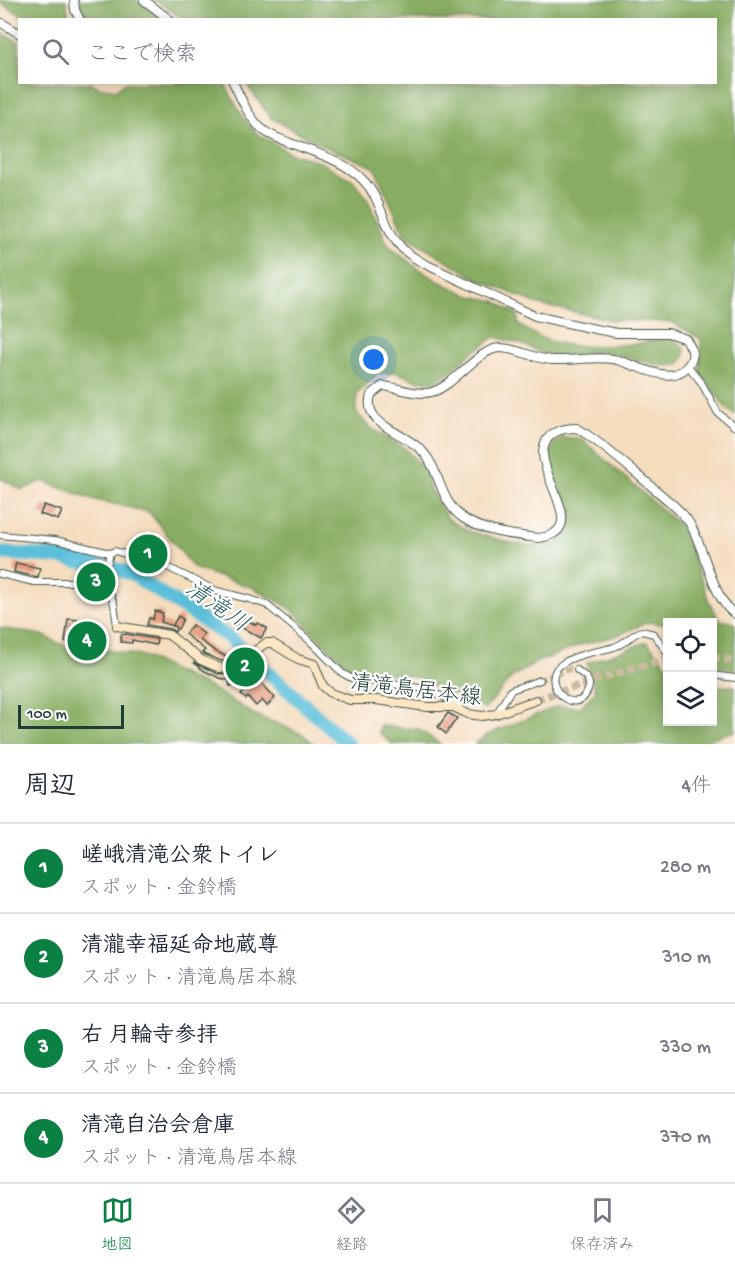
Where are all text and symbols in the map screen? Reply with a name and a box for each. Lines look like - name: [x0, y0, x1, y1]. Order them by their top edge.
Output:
- search box: [18, 18, 717, 84]
- icon: search: [39, 35, 72, 68]
- text: ここで検索: [87, 43, 197, 69]
- your location: [359, 345, 388, 374]
- pin: 1: [128, 532, 168, 576]
- pin: 3: [76, 560, 116, 604]
- water label: 清滝川: [178, 575, 254, 640]
- pin: 4: [68, 618, 106, 664]
- map controls: [663, 618, 717, 726]
- button: locate: [663, 618, 717, 672]
- pin: 2: [226, 644, 264, 690]
- street label: 清滝鳥居本線: [348, 670, 483, 713]
- button: layers: [663, 672, 717, 726]
- scale bar: [18, 702, 124, 730]
- text: 100 m: [27, 706, 67, 725]
- text: 周辺: [24, 773, 76, 804]
- text: 4件: [682, 776, 711, 799]
- text: 嵯峨清滝公衆トイレ: [81, 844, 279, 870]
- text: 1: [39, 857, 48, 880]
- text: 280 m: [660, 857, 711, 880]
- text: スポット · 金鈴橋: [81, 878, 237, 901]
- text: 清瀧幸福延命地蔵尊: [81, 934, 279, 960]
- text: 2: [39, 947, 48, 970]
- text: 310 m: [662, 947, 711, 970]
- text: スポット · 清滝鳥居本線: [81, 968, 297, 991]
- text: 右 月輪寺参拝: [81, 1024, 218, 1050]
- text: 3: [38, 1037, 49, 1060]
- text: 330 m: [660, 1037, 711, 1060]
- text: スポット · 金鈴橋: [81, 1058, 237, 1081]
- text: 清滝自治会倉庫: [81, 1114, 235, 1140]
- text: 4: [39, 1127, 48, 1150]
- text: 370 m: [660, 1127, 711, 1150]
- text: スポット · 清滝鳥居本線: [81, 1148, 297, 1171]
- tab: 地図: [101, 1194, 134, 1256]
- tab: 経路: [335, 1194, 368, 1256]
- tab: 保存済み: [570, 1194, 634, 1256]

